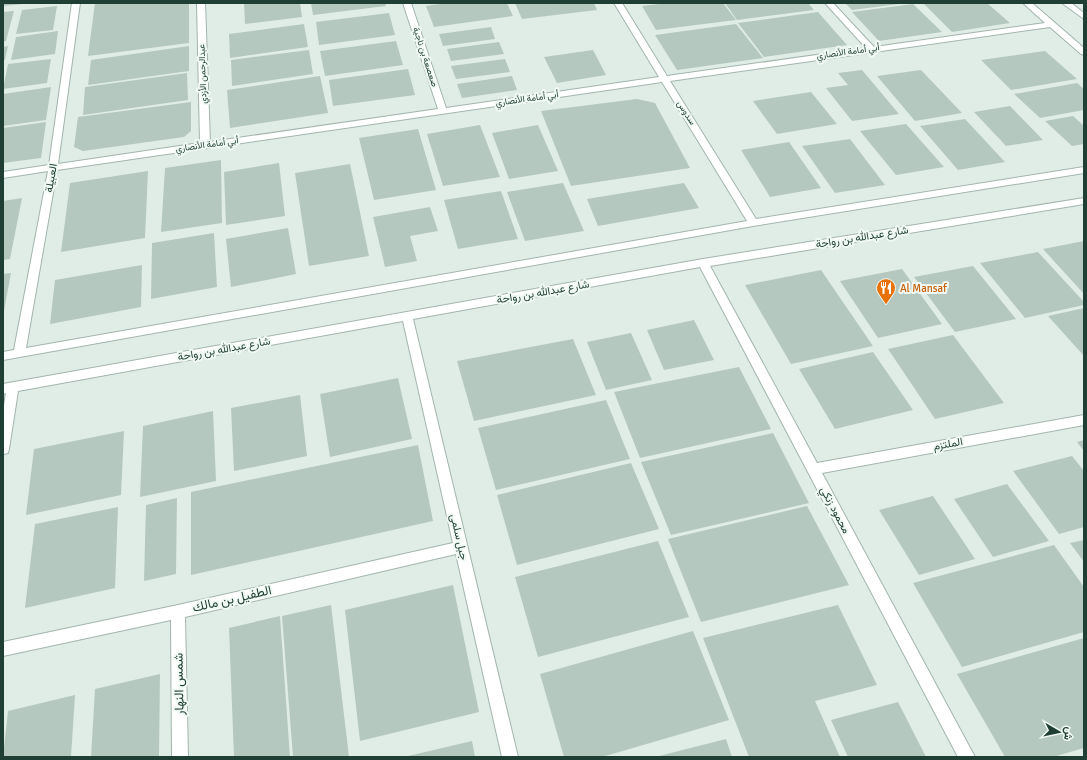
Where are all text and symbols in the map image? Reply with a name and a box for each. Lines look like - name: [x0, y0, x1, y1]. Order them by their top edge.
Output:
- street label: صعصعة بن ناجية: [410, 26, 440, 89]
- street label: أبي أمامة الأنصاري: [816, 42, 880, 63]
- street label: عبدالرحمن الأزدي: [196, 44, 211, 104]
- street label: أبي أمامة الأنصاري: [495, 89, 559, 110]
- street label: سدوس: [674, 99, 698, 127]
- street label: أبي أمامة الأنصاري: [175, 135, 239, 156]
- street label: العبيلة: [42, 163, 60, 193]
- street label: شارع عبدالله بن رواحة: [815, 223, 910, 252]
- street label: شارع عبدالله بن رواحة: [496, 277, 591, 308]
- restaurant icon: Al Mansaf: [875, 277, 897, 305]
- place label: Al Mansaf: [900, 282, 948, 295]
- street label: شارع عبدالله بن رواحة: [177, 334, 272, 365]
- street label: الملتزم: [932, 435, 964, 454]
- street label: محمود زنكي: [815, 484, 853, 537]
- street label: جبل سلمى: [447, 513, 471, 561]
- street label: الطفيل بن مالك: [191, 582, 273, 616]
- street label: شمس النهار: [170, 653, 188, 716]
- north arrow: [1039, 712, 1079, 752]
- text: ش: [1061, 726, 1076, 741]

